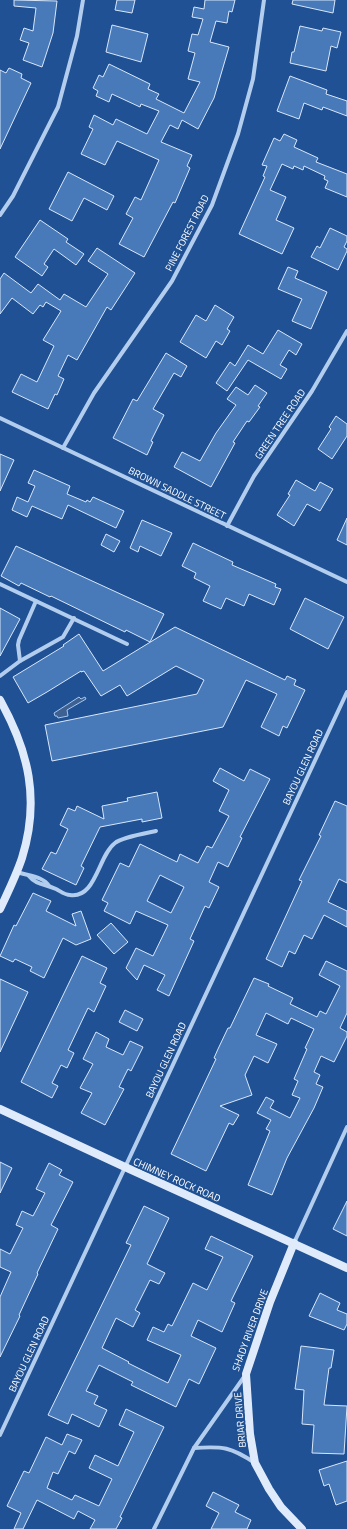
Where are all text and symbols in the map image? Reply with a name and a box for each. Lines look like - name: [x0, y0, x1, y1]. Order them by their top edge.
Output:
- street label: PINE FOREST ROAD: [161, 192, 213, 274]
- street label: GREEN TREE ROAD: [251, 386, 309, 462]
- street label: BROWN SADDLE STREET: [126, 463, 229, 523]
- street label: BAYOU GLEN ROAD: [279, 727, 327, 807]
- street label: BAYOU GLEN ROAD: [142, 1020, 190, 1100]
- street label: CHIMNEY ROCK ROAD: [131, 1154, 223, 1206]
- street label: SHADY RIVER DRIVE: [228, 1286, 272, 1373]
- street label: BAYOU GLEN ROAD: [5, 1314, 53, 1394]
- street label: BRIAR DRIVE: [230, 1391, 250, 1448]

